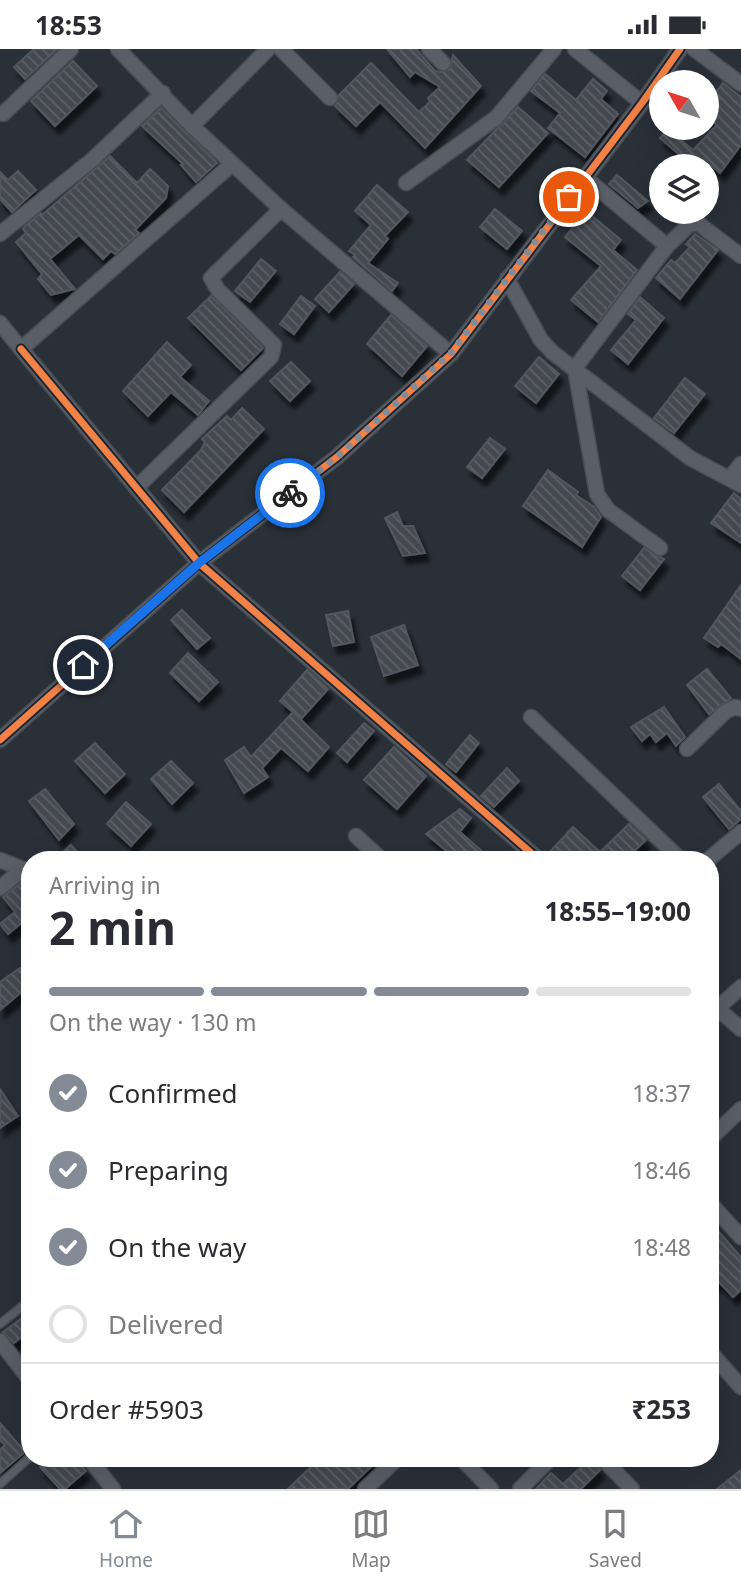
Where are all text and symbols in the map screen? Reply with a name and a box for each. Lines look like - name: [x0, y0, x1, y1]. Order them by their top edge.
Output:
- text: 18:53: [35, 7, 102, 43]
- north arrow: [649, 70, 719, 140]
- map controls: [649, 70, 719, 224]
- button: layers: [649, 154, 719, 224]
- pin: [539, 167, 599, 227]
- icon: bag: [550, 178, 588, 216]
- courier: [255, 458, 325, 528]
- icon: bike: [271, 474, 309, 512]
- pin: [53, 635, 113, 695]
- icon: home: [64, 646, 102, 684]
- text: Arriving in: [49, 869, 161, 901]
- text: 18:55–19:00: [544, 893, 691, 929]
- text: 2 min: [49, 896, 176, 958]
- text: On the way · 130 m: [49, 1006, 256, 1038]
- icon: check: [49, 1074, 87, 1112]
- text: Confirmed: [108, 1075, 238, 1111]
- text: 18:37: [632, 1077, 691, 1109]
- icon: check: [49, 1151, 87, 1189]
- text: Preparing: [108, 1152, 229, 1188]
- text: 18:46: [632, 1154, 691, 1186]
- icon: check: [49, 1228, 87, 1266]
- text: On the way: [108, 1229, 246, 1265]
- text: 18:48: [632, 1231, 691, 1263]
- text: Delivered: [108, 1306, 224, 1342]
- text: Order #5903: [49, 1391, 204, 1427]
- text: ₹253: [632, 1391, 691, 1427]
- tab: Home: [99, 1505, 153, 1573]
- tab: Map: [351, 1505, 391, 1573]
- tab: Saved: [589, 1505, 642, 1573]

